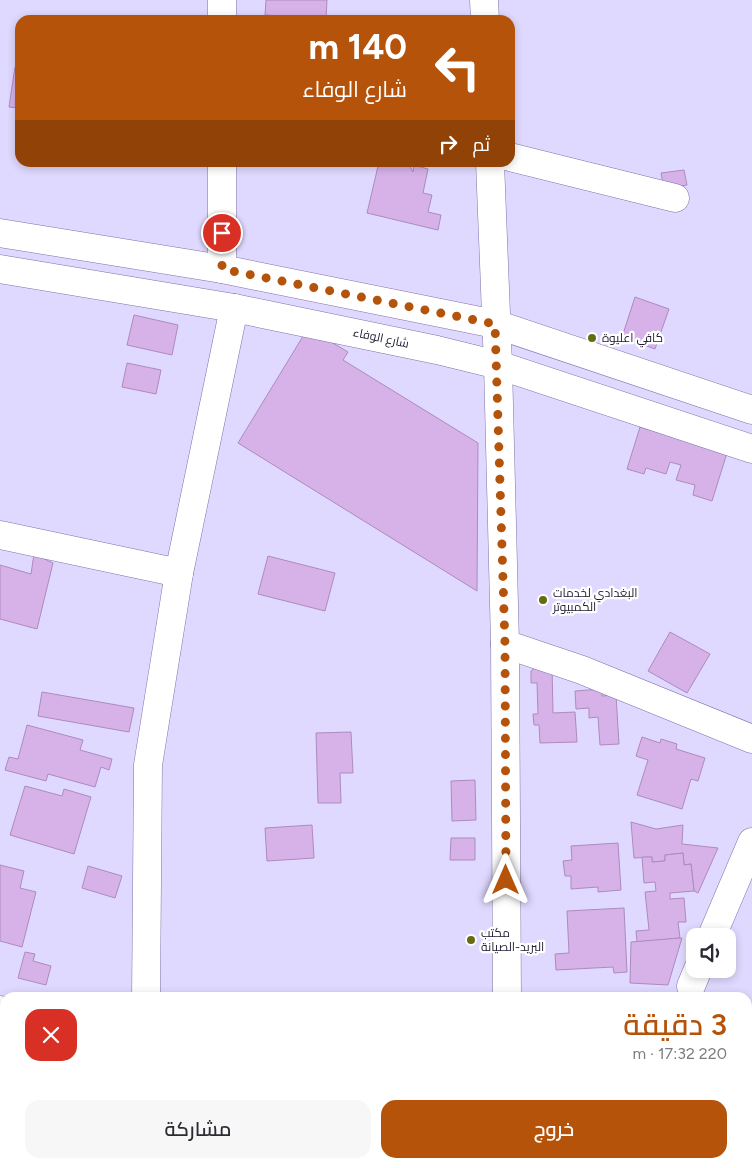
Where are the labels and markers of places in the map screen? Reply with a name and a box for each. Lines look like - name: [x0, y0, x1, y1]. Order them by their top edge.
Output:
- pin: [201, 212, 243, 254]
- place label: كافي اعليوة: [602, 331, 663, 348]
- marker: كافي اعليوة: [586, 332, 598, 344]
- place label: البغدادي لخدمات الكمبيوتر: [552, 586, 638, 614]
- marker: البغدادي لخدمات الكمبيوتر: [537, 594, 549, 606]
- place label: مكتب البريد-الصيانة: [481, 926, 544, 954]
- marker: مكتب البريد-الصيانة: [465, 934, 477, 946]

